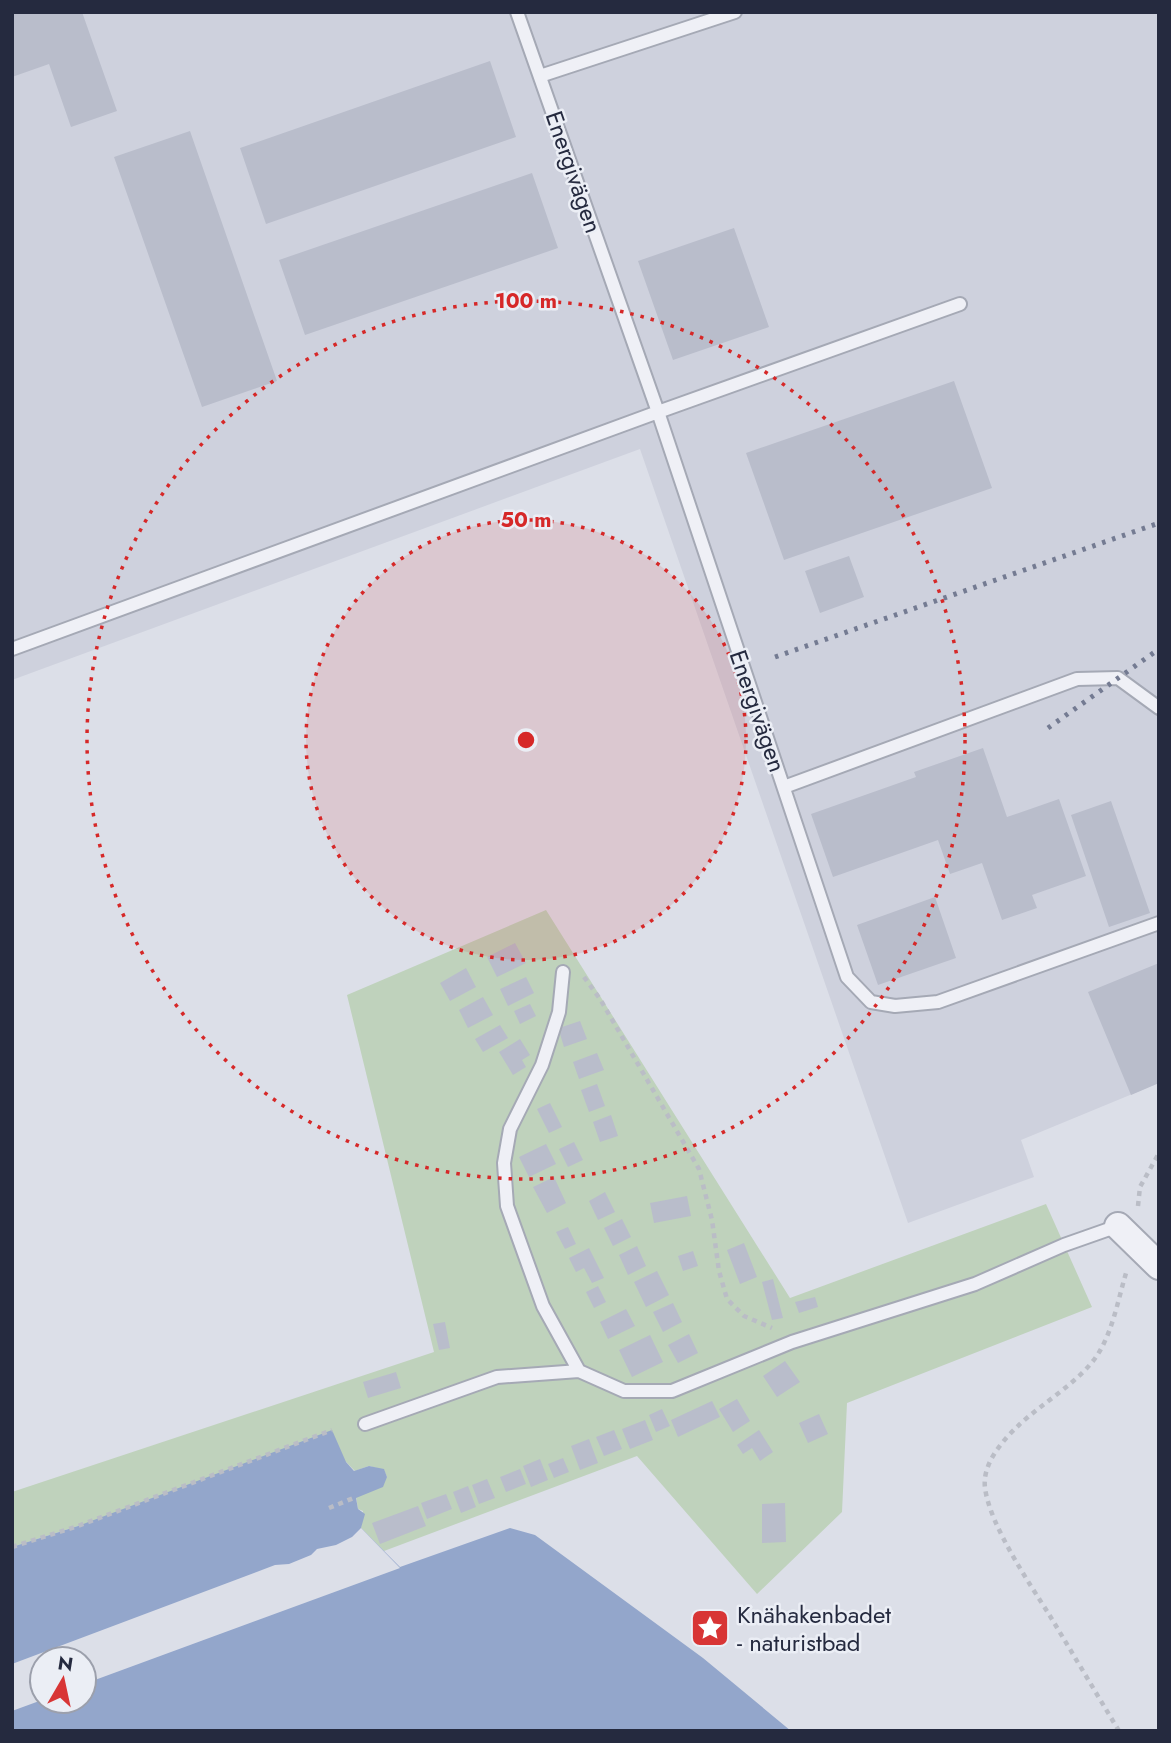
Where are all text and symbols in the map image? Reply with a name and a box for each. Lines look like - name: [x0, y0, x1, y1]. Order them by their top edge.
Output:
- street label: Energivägen: [537, 106, 611, 238]
- text: 100 m: [495, 286, 557, 316]
- text: 50 m: [501, 505, 551, 535]
- street label: Energivägen: [721, 645, 795, 777]
- centre of rings: [514, 728, 538, 752]
- place label: Knähakenbadet - naturistbad: [737, 1597, 891, 1660]
- place icon: Knähakenbadet - naturistbad: [689, 1607, 731, 1649]
- north arrow: [28, 1645, 98, 1715]
- text: N: [56, 1649, 75, 1678]

